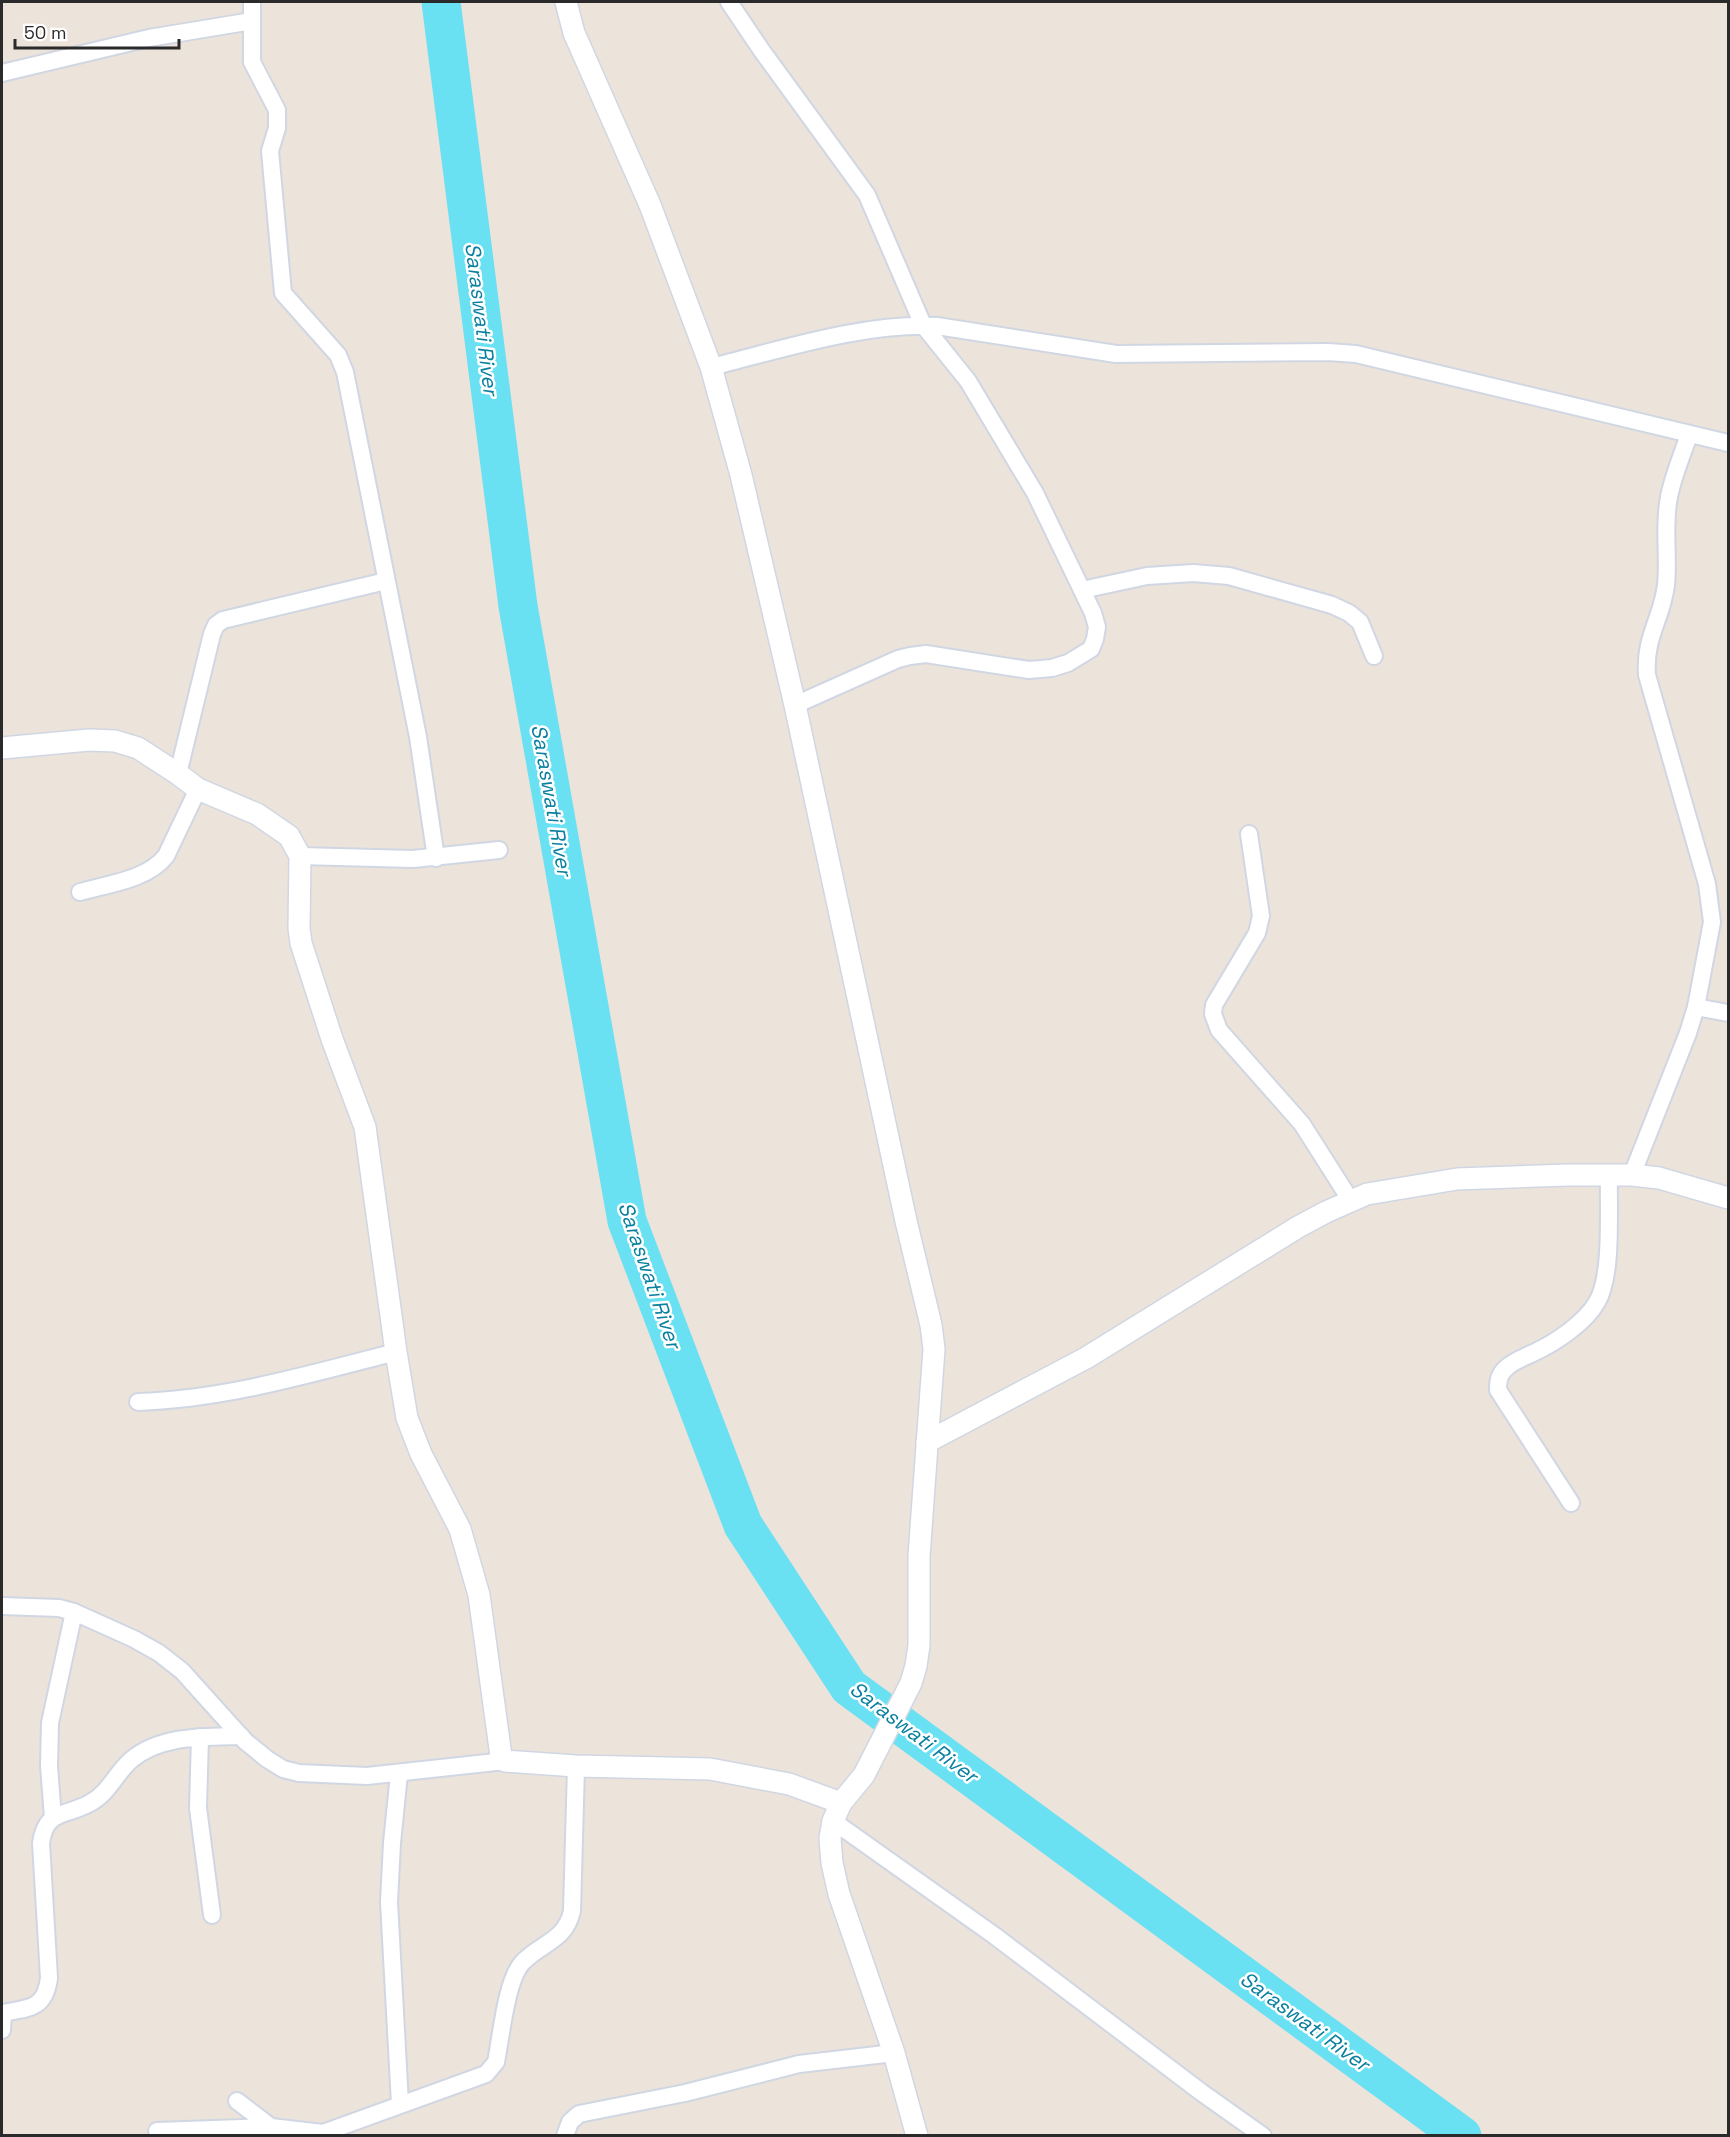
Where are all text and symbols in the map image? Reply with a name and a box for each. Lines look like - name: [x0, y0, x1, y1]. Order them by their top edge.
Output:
- scale bar: [15, 12, 178, 50]
- text: 50 m: [24, 21, 66, 44]
- water label: Saraswati River: [459, 241, 505, 399]
- water label: Saraswati River: [525, 722, 579, 880]
- water label: Saraswati River: [612, 1198, 688, 1354]
- water label: Saraswati River: [845, 1675, 985, 1790]
- water label: Saraswati River: [1235, 1965, 1377, 2078]

